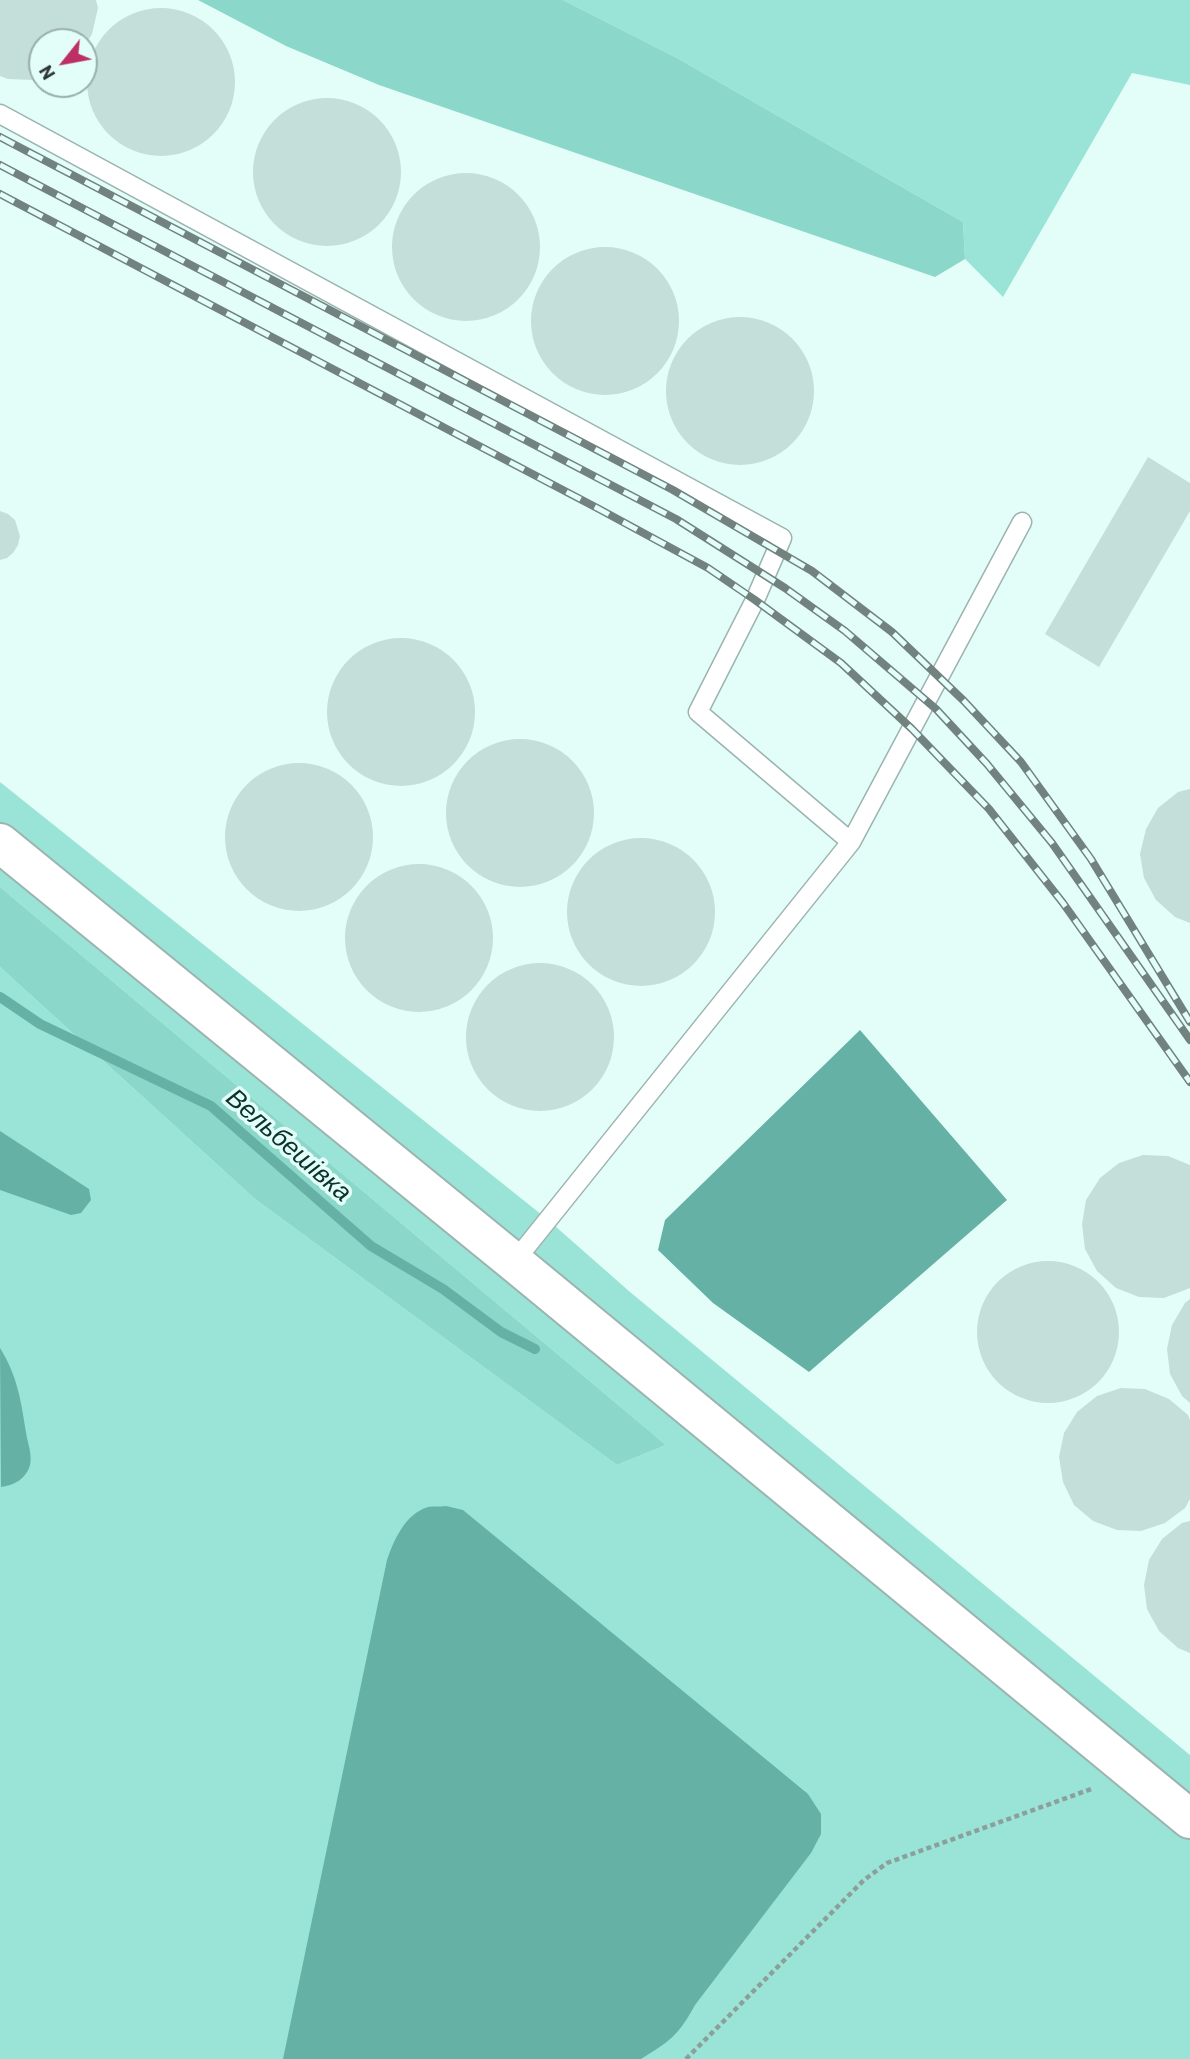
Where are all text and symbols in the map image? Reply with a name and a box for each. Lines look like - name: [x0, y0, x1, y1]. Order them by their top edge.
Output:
- north arrow: [28, 28, 98, 98]
- text: N: [33, 62, 59, 84]
- water label: Вельбешівка: [220, 1082, 358, 1208]

